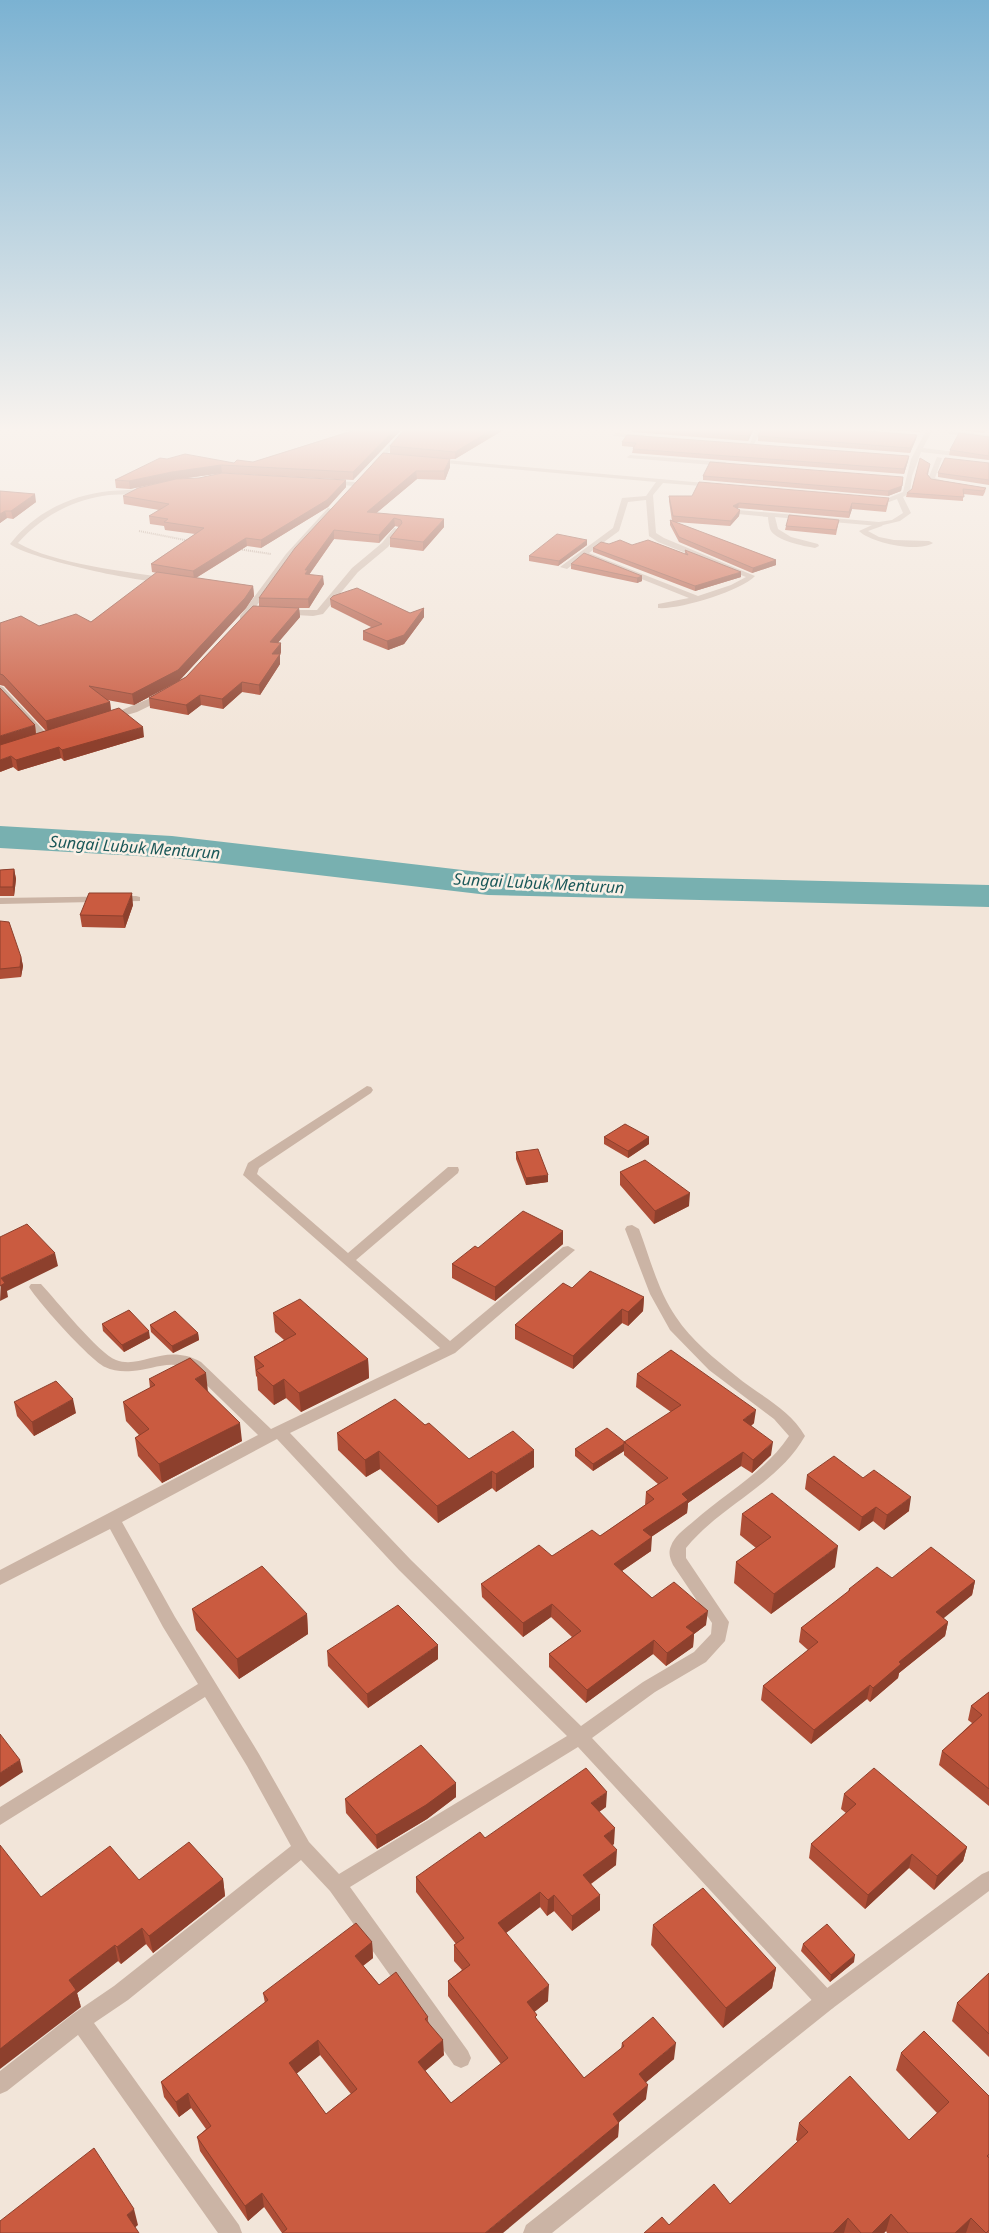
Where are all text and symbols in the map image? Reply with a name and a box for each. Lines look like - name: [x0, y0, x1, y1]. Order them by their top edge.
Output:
- water label: Sungai Lubuk Menturun: [49, 830, 221, 864]
- water label: Sungai Lubuk Menturun: [453, 868, 625, 898]

